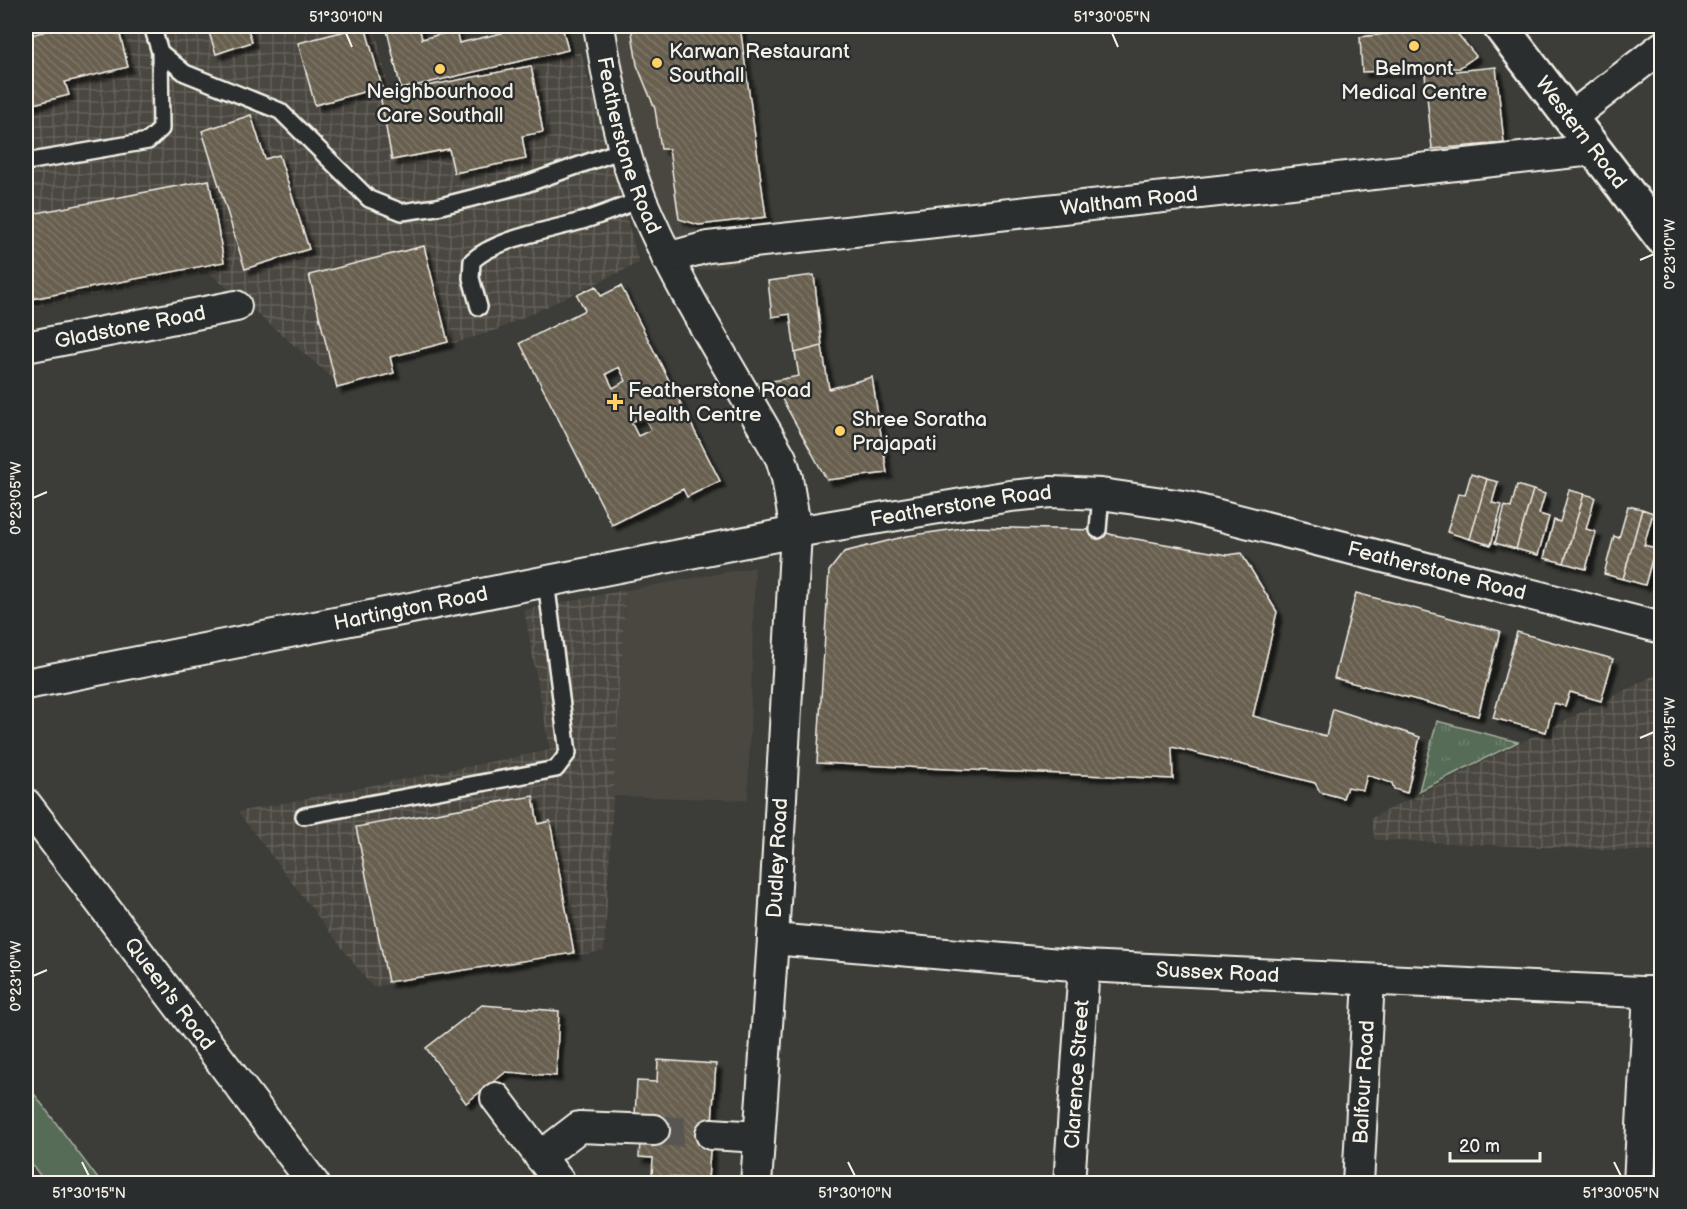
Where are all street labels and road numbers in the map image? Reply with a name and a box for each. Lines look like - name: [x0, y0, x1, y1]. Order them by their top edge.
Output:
- street label: Featherstone Road: [591, 55, 666, 238]
- street label: Western Road: [1530, 72, 1632, 194]
- street label: Waltham Road: [1059, 181, 1199, 221]
- street label: Gladstone Road: [53, 300, 208, 354]
- street label: Featherstone Road: [868, 480, 1053, 532]
- street label: Featherstone Road: [1345, 536, 1529, 606]
- street label: Hartington Road: [331, 581, 490, 636]
- street label: Dudley Road: [762, 797, 793, 919]
- street label: Queen's Road: [119, 933, 220, 1055]
- street label: Sussex Road: [1155, 957, 1280, 988]
- street label: Clarence Street: [1059, 998, 1095, 1150]
- street label: Balfour Road: [1348, 1020, 1380, 1145]

